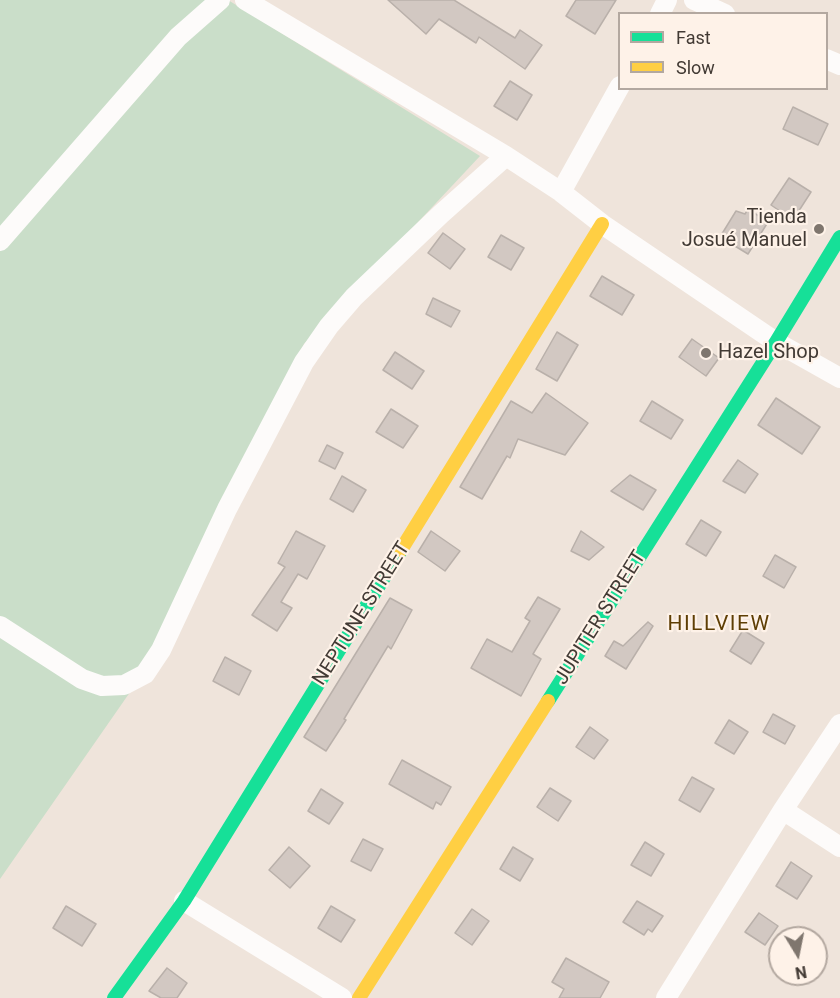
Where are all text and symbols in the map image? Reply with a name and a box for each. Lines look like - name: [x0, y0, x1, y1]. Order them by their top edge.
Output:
- legend: [618, 12, 828, 90]
- text: Fast: [676, 27, 711, 48]
- text: Slow: [676, 57, 715, 78]
- place label: Tienda Josué Manuel: [682, 206, 807, 253]
- marker: Tienda Josué Manuel: [812, 222, 826, 236]
- place label: Hazel Shop: [718, 341, 819, 365]
- marker: Hazel Shop: [699, 346, 713, 360]
- street label: NEPTUNE STREET: [308, 538, 416, 690]
- street label: JUPITER STREET: [550, 547, 652, 689]
- district label: HILLVIEW: [667, 612, 771, 638]
- north arrow: [768, 926, 828, 986]
- text: N: [794, 962, 808, 983]

